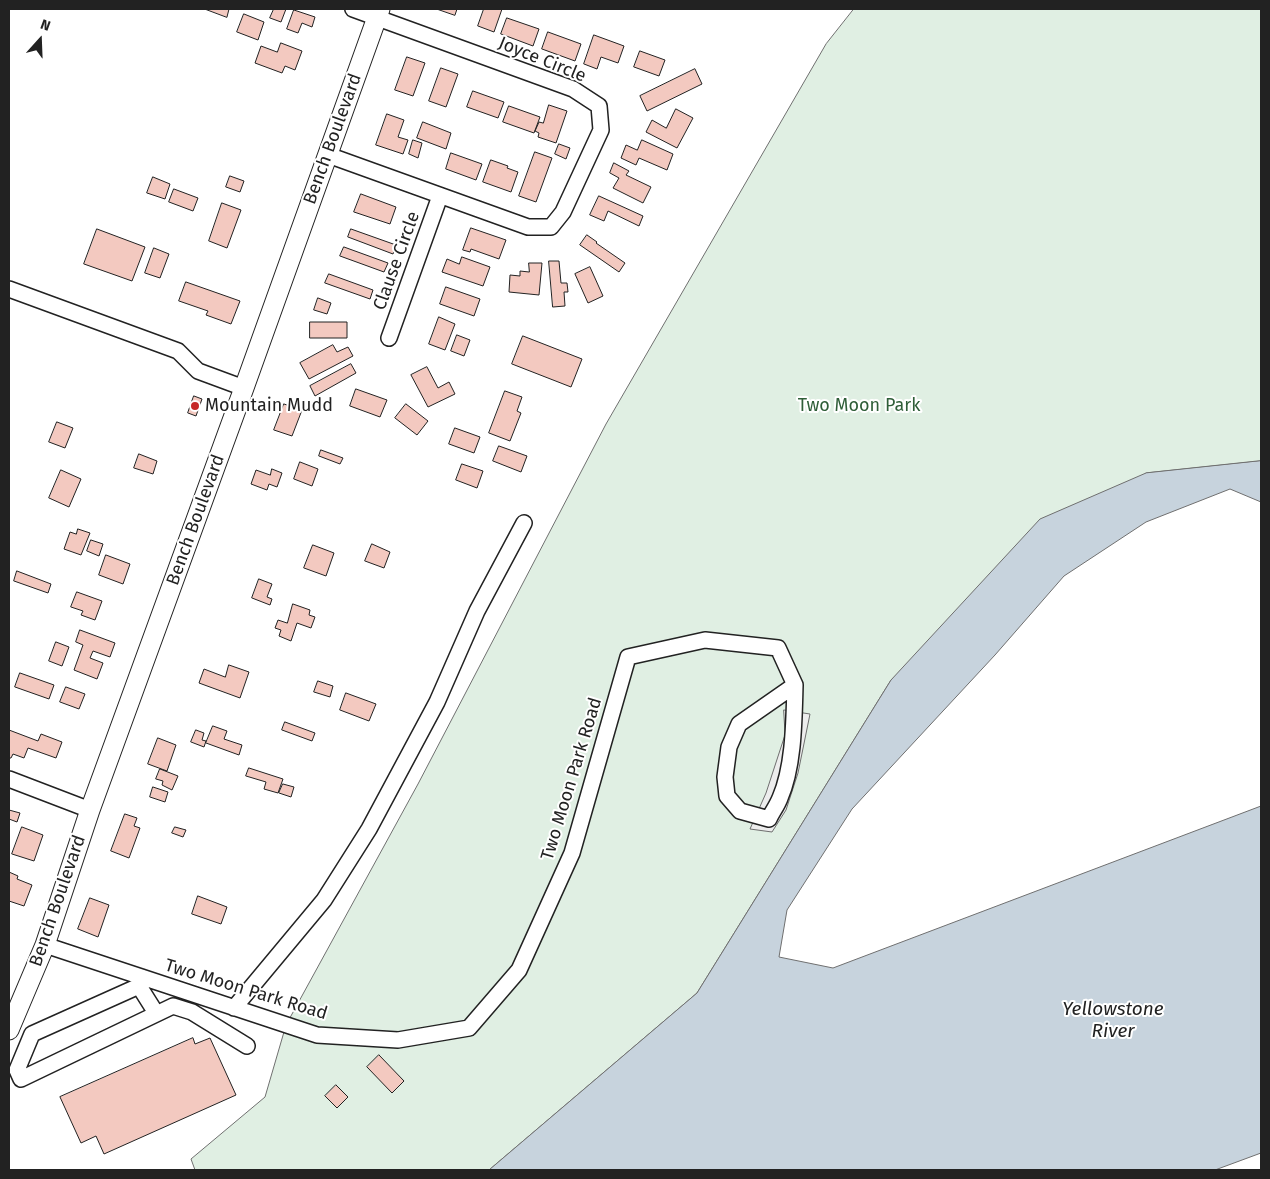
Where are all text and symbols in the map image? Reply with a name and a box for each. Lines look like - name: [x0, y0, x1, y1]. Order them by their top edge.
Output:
- north arrow: [15, 15, 65, 65]
- text: N: [38, 16, 53, 35]
- street label: Joyce Circle: [495, 33, 589, 87]
- street label: Bench Boulevard: [299, 71, 367, 207]
- street label: Clause Circle: [369, 209, 425, 313]
- place label: Mountain Mudd: [205, 395, 333, 417]
- park label: Two Moon Park: [798, 395, 920, 417]
- marker: Mountain Mudd: [189, 400, 201, 412]
- street label: Bench Boulevard: [162, 452, 230, 588]
- street label: Two Moon Park Road: [537, 695, 607, 863]
- street label: Bench Boulevard: [25, 832, 91, 970]
- street label: Two Moon Park Road: [162, 955, 330, 1025]
- water label: Yellowstone River: [1062, 999, 1164, 1043]

